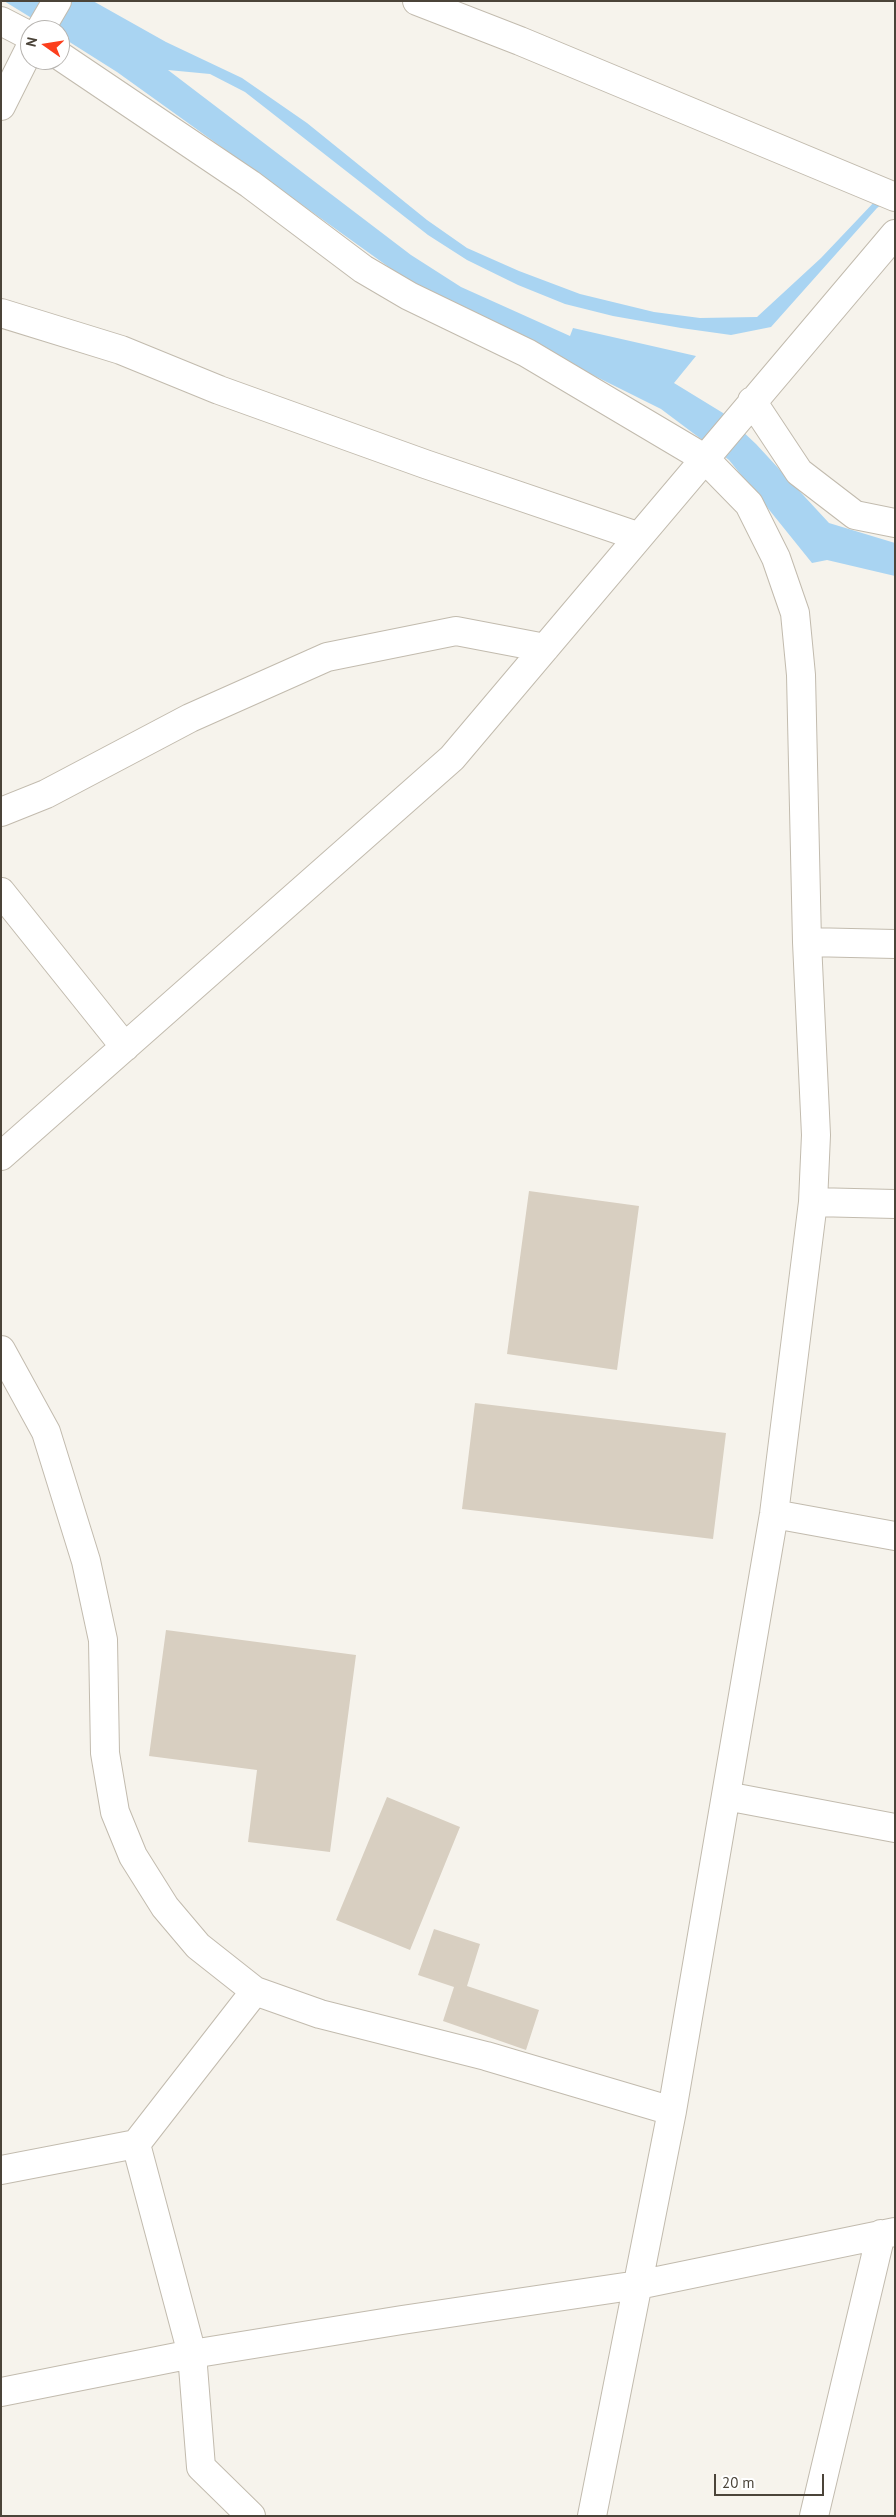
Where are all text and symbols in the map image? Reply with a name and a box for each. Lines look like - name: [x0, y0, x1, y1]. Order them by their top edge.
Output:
- north arrow: [20, 20, 70, 70]
- text: N: [22, 35, 41, 48]
- scale bar: [716, 2464, 826, 2496]
- text: 20 m: [722, 2473, 755, 2492]

